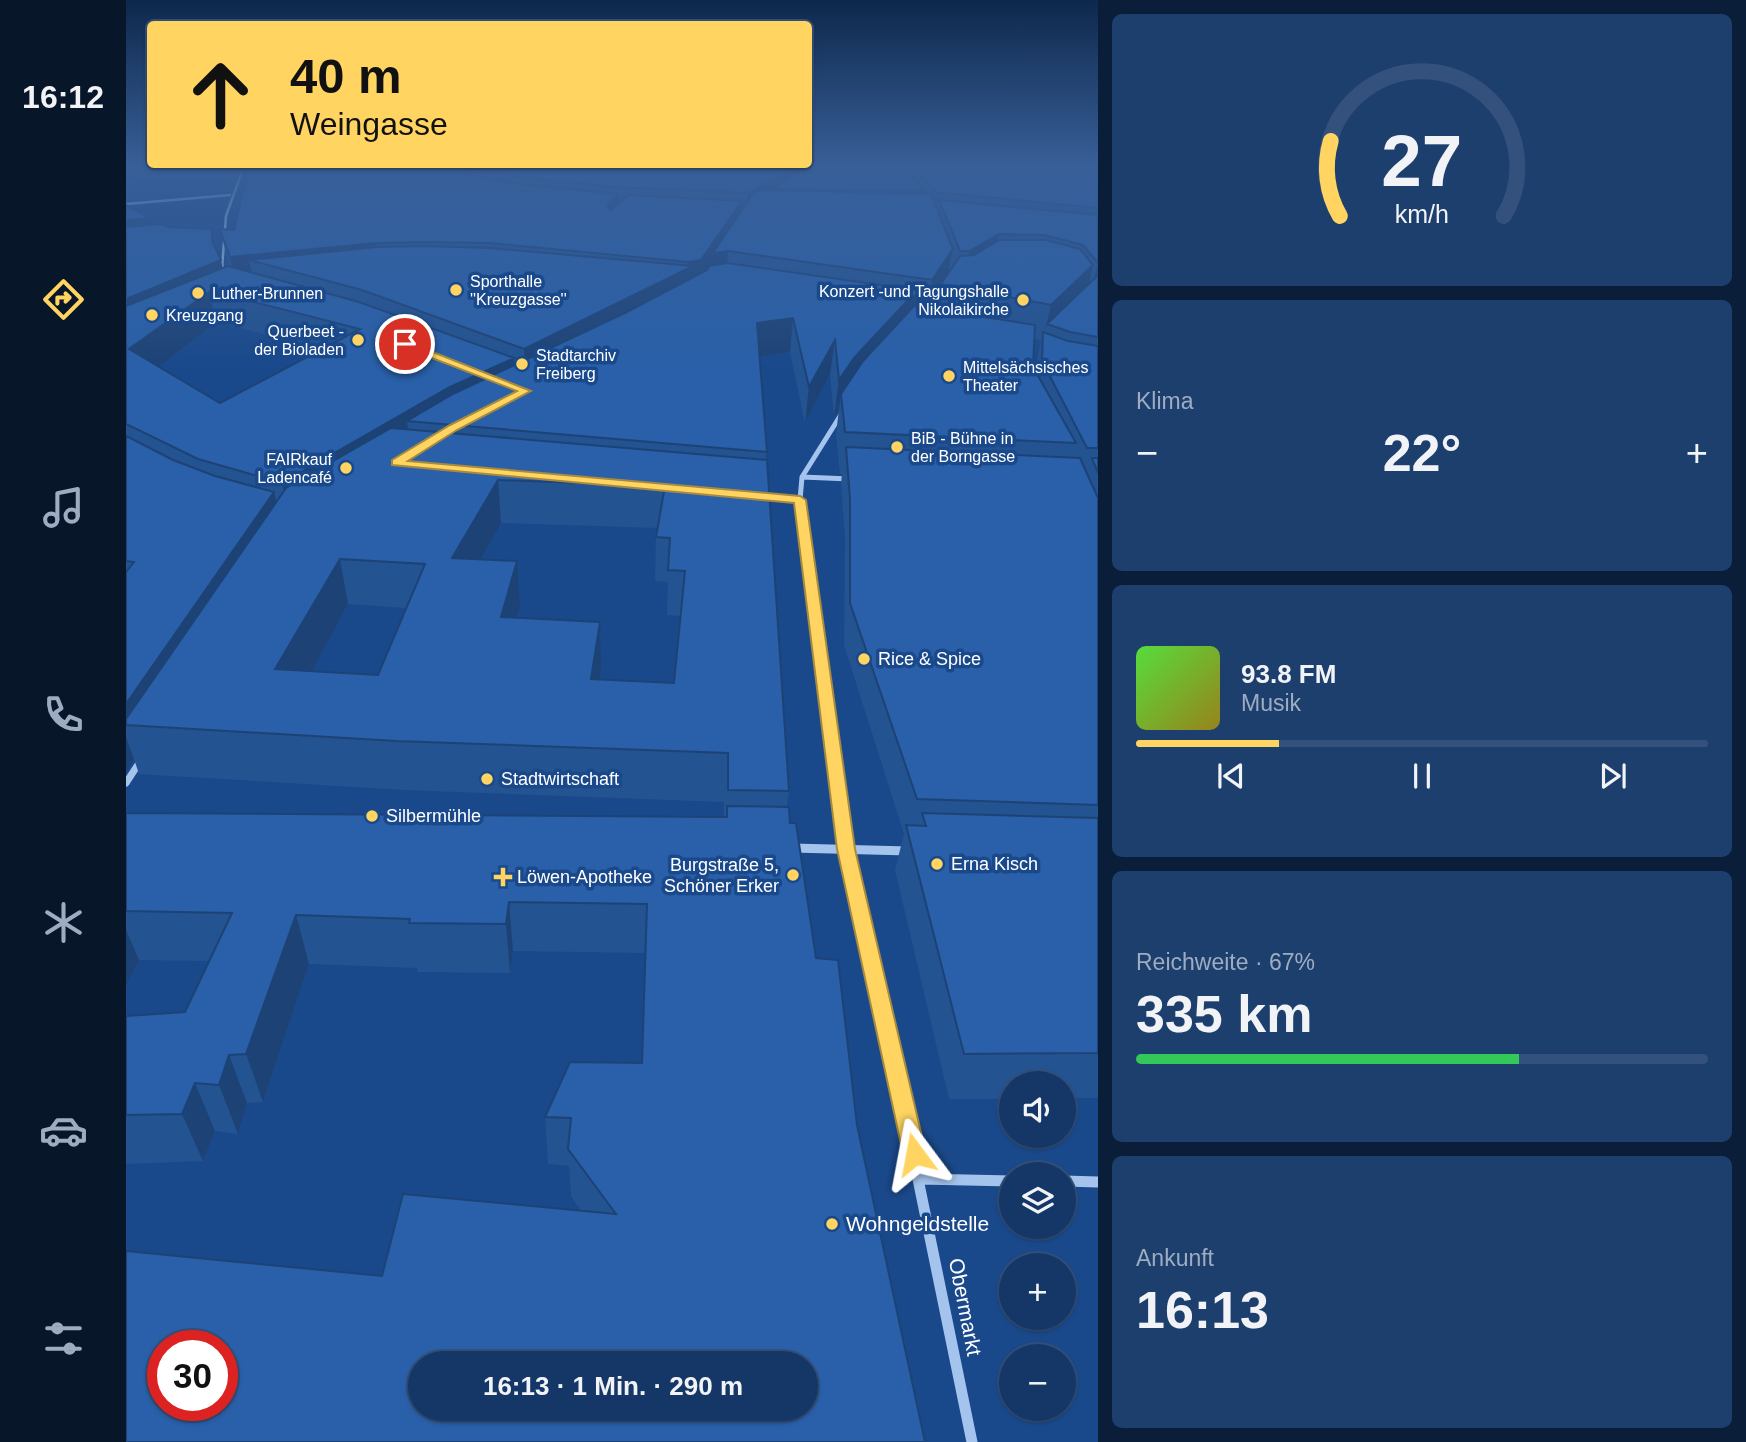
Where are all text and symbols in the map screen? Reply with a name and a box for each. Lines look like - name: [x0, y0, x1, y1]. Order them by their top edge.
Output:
- icon: ahead: [175, 49, 266, 140]
- text: 40 m: [290, 49, 402, 103]
- text: 16:12: [22, 79, 104, 115]
- text: Weingasse: [290, 106, 448, 142]
- text: 27: [1382, 120, 1462, 201]
- text: km/h: [1395, 200, 1449, 228]
- place label: Sporthalle ''Kreuzgasse'': [470, 273, 567, 308]
- icon: directions: [39, 275, 88, 324]
- marker: Sporthalle ''Kreuzgasse'': [448, 282, 464, 298]
- place label: Konzert -und Tagungshalle Nikolaikirche: [819, 283, 1009, 318]
- marker: Luther-Brunnen: [190, 285, 206, 301]
- place label: Luther-Brunnen: [212, 285, 323, 302]
- marker: Konzert -und Tagungshalle Nikolaikirche: [1015, 292, 1031, 308]
- marker: Kreuzgang: [144, 307, 160, 323]
- place label: Kreuzgang: [166, 307, 243, 324]
- pin: [375, 314, 435, 374]
- place label: Querbeet - der Bioladen: [254, 323, 344, 358]
- icon: arrive: [386, 325, 424, 363]
- marker: Querbeet - der Bioladen: [350, 332, 366, 348]
- place label: Stadtarchiv Freiberg: [536, 347, 616, 382]
- marker: Stadtarchiv Freiberg: [514, 356, 530, 372]
- place label: Mittelsächsisches Theater: [963, 359, 1088, 394]
- marker: Mittelsächsisches Theater: [941, 368, 957, 384]
- text: Klima: [1136, 388, 1194, 414]
- text: 22°: [1383, 424, 1461, 482]
- place label: BiB - Bühne in der Borngasse: [911, 430, 1015, 465]
- text: −: [1136, 432, 1158, 474]
- text: +: [1686, 432, 1708, 474]
- marker: BiB - Bühne in der Borngasse: [889, 439, 905, 455]
- place label: FAIRkauf Ladencafé: [257, 451, 333, 486]
- marker: FAIRkauf Ladencafé: [338, 460, 354, 476]
- icon: music: [39, 483, 88, 532]
- place label: Rice & Spice: [878, 649, 981, 669]
- marker: Rice & Spice: [856, 651, 872, 667]
- text: 93.8 FM: [1241, 659, 1336, 689]
- icon: phone: [39, 690, 88, 739]
- text: Musik: [1241, 690, 1301, 716]
- icon: previous: [1212, 757, 1250, 795]
- icon: pause: [1403, 757, 1441, 795]
- icon: next: [1594, 757, 1632, 795]
- place label: Stadtwirtschaft: [501, 769, 619, 789]
- marker: Stadtwirtschaft: [479, 771, 495, 787]
- place label: Silbermühle: [386, 806, 481, 826]
- marker: Silbermühle: [364, 808, 380, 824]
- place label: Erna Kisch: [951, 854, 1038, 874]
- place label: Burgstraße 5, Schöner Erker: [664, 855, 779, 896]
- marker: Erna Kisch: [929, 856, 945, 872]
- place label: Löwen-Apotheke: [517, 867, 652, 887]
- marker: Burgstraße 5, Schöner Erker: [785, 867, 801, 883]
- marker: Löwen-Apotheke: [495, 869, 511, 885]
- icon: climate: [39, 898, 88, 947]
- text: Reichweite · 67%: [1136, 949, 1315, 975]
- text: 335 km: [1136, 985, 1312, 1043]
- map controls: [999, 1071, 1076, 1421]
- button: sound: [999, 1071, 1076, 1148]
- icon: car: [39, 1106, 88, 1155]
- position arrow: [878, 1117, 952, 1191]
- button: layers: [999, 1162, 1076, 1239]
- place label: Wohngeldstelle: [846, 1212, 989, 1235]
- marker: Wohngeldstelle: [824, 1216, 840, 1232]
- text: Ankunft: [1136, 1245, 1214, 1271]
- button: +: [999, 1253, 1076, 1330]
- street label: Obermarkt: [945, 1256, 986, 1358]
- text: 16:13: [1136, 1281, 1269, 1339]
- icon: filters: [39, 1314, 88, 1363]
- speed limit sign: 30: [147, 1330, 238, 1421]
- button: −: [999, 1344, 1076, 1421]
- text: 16:13 · 1 Min. · 290 m: [483, 1371, 743, 1401]

